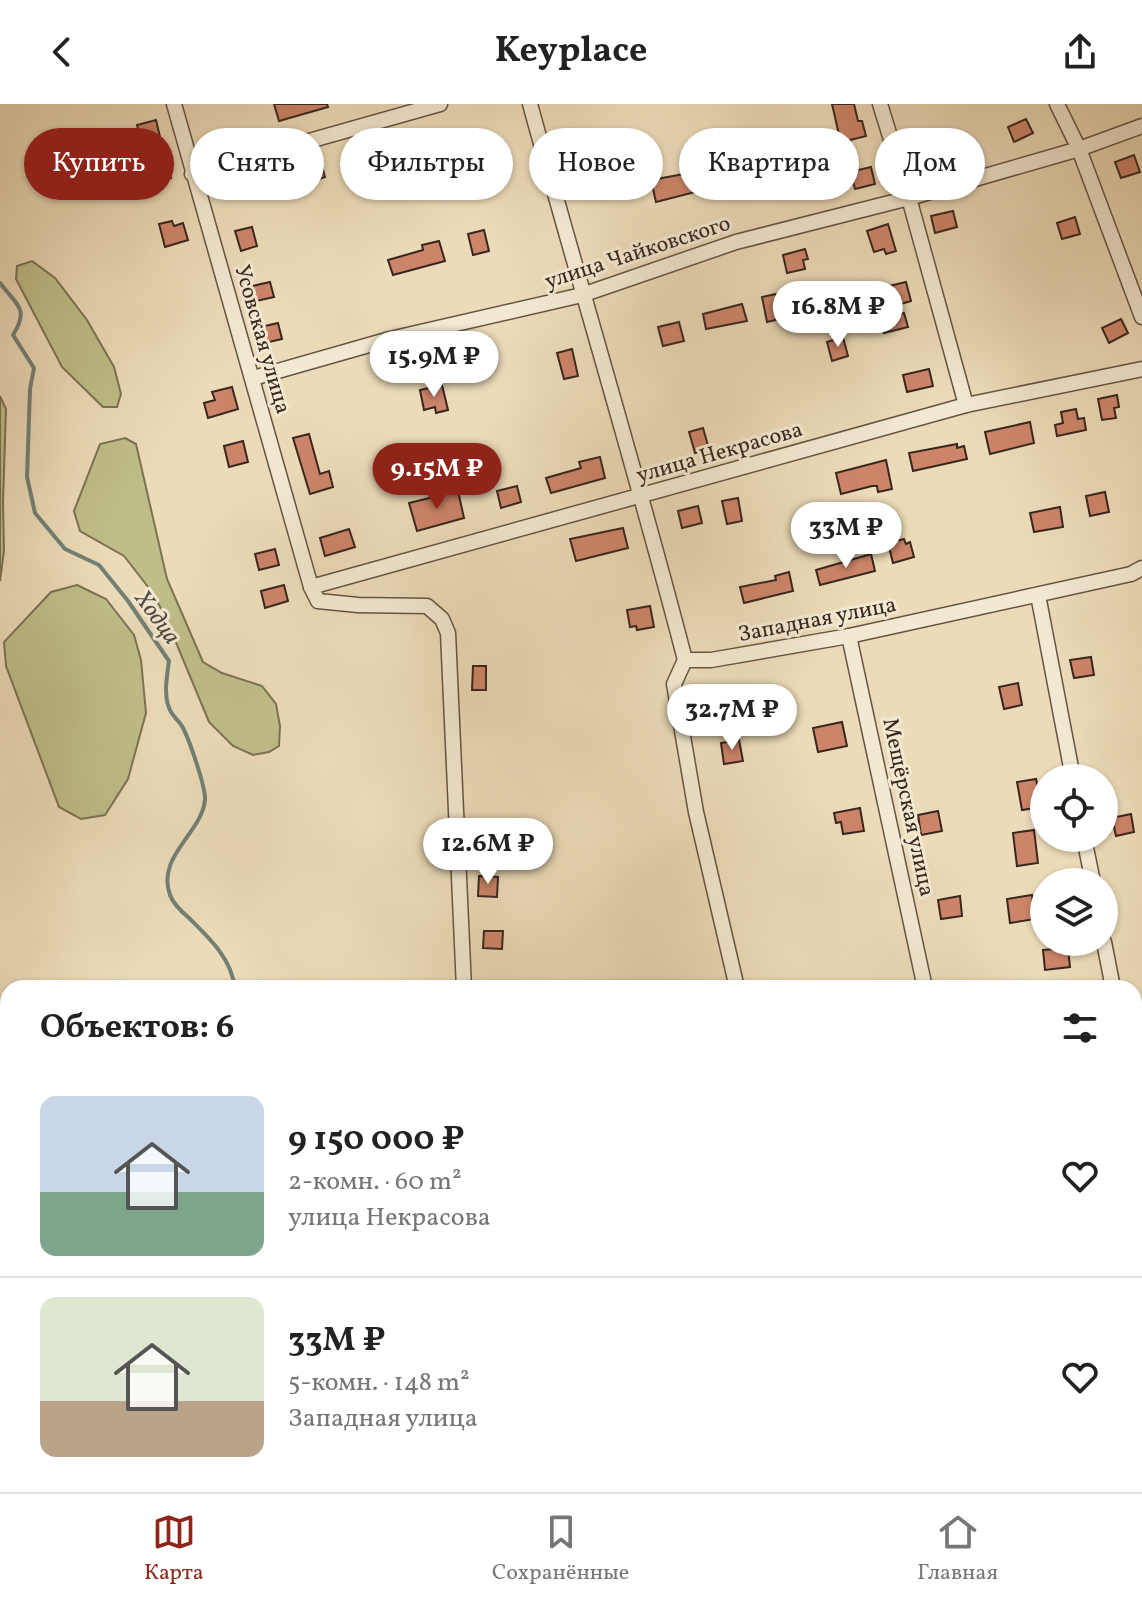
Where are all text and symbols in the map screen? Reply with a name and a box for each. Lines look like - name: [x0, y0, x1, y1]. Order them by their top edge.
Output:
- text: Keyplace: [495, 27, 647, 77]
- icon: back: [40, 30, 84, 74]
- icon: share: [1058, 30, 1102, 74]
- chip: Купить: [24, 128, 174, 200]
- chip: Снять: [190, 128, 324, 200]
- chip: Фильтры: [340, 128, 513, 200]
- chip: Новое: [529, 128, 663, 200]
- chip: Квартира: [679, 128, 859, 200]
- chip: Дом: [875, 128, 985, 200]
- street label: улица Чайковского: [541, 209, 735, 298]
- street label: Усовская улица: [225, 261, 298, 418]
- pin: 16.8M ₽: [764, 281, 912, 349]
- text: 16.8M ₽: [791, 289, 885, 325]
- pin: 15.9M ₽: [360, 331, 508, 399]
- text: 15.9M ₽: [388, 339, 480, 375]
- street label: улица Некрасова: [633, 415, 806, 492]
- pin: 9.15M ₽: [363, 443, 511, 511]
- text: 9.15M ₽: [391, 451, 483, 487]
- pin: 33M ₽: [790, 502, 902, 570]
- text: 33M ₽: [809, 510, 883, 546]
- water label: Ходца: [125, 583, 188, 652]
- street label: Западная улица: [736, 590, 899, 651]
- pin: 32.7M ₽: [658, 684, 806, 752]
- text: 32.7M ₽: [685, 692, 779, 728]
- street label: Мещёрская улица: [874, 715, 942, 900]
- map controls: [1030, 764, 1118, 956]
- button: locate: [1030, 764, 1118, 852]
- pin: 12.6M ₽: [414, 818, 562, 886]
- text: 12.6M ₽: [441, 826, 535, 862]
- button: layers: [1030, 868, 1118, 956]
- text: Объектов: 6: [40, 1005, 235, 1052]
- icon: filters: [1058, 1006, 1102, 1050]
- text: 9 150 000 ₽: [288, 1117, 465, 1164]
- icon: home: [104, 1128, 200, 1224]
- icon: heart: [1058, 1154, 1102, 1198]
- text: 2-комн. · 60 m²: [288, 1164, 462, 1200]
- text: улица Некрасова: [288, 1200, 491, 1236]
- text: 33M ₽: [288, 1318, 386, 1365]
- icon: home: [104, 1329, 200, 1425]
- icon: heart: [1058, 1355, 1102, 1399]
- text: 5-комн. · 148 m²: [288, 1365, 470, 1401]
- text: Западная улица: [288, 1401, 478, 1437]
- tab: Карта: [144, 1510, 204, 1589]
- tab: Сохранённые: [492, 1510, 629, 1589]
- tab: Главная: [917, 1510, 998, 1589]

